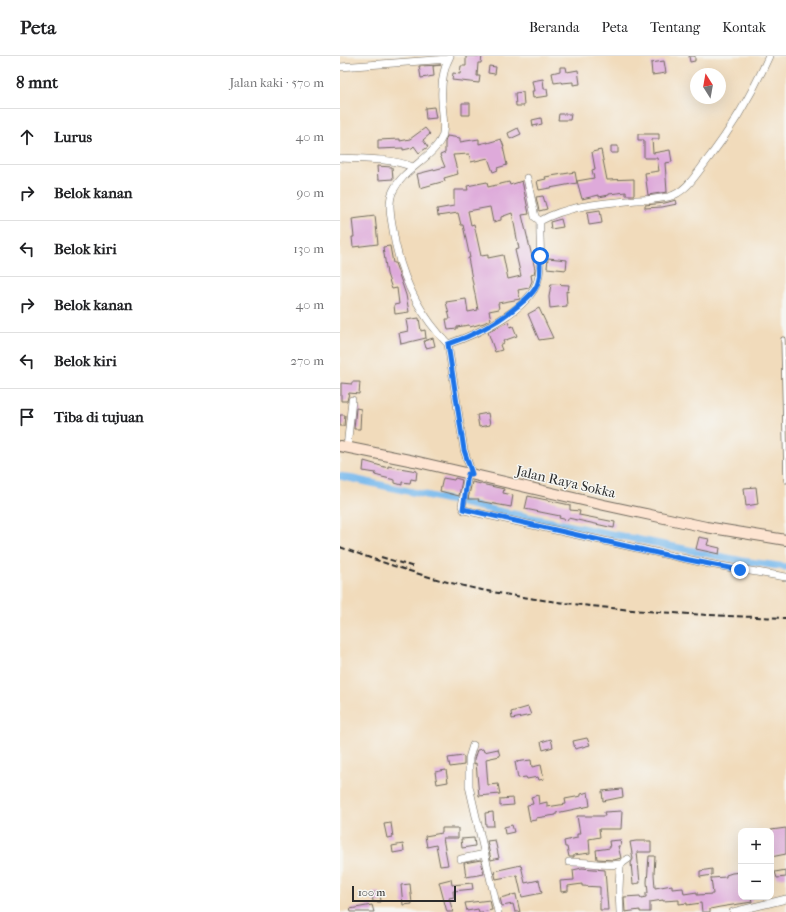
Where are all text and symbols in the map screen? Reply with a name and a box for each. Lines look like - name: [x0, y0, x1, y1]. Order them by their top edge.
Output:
- text: Peta: [20, 17, 56, 39]
- text: Beranda: [529, 19, 580, 36]
- text: Peta: [602, 19, 628, 36]
- text: Tentang: [650, 19, 700, 36]
- text: Kontak: [722, 19, 766, 36]
- north arrow: [690, 68, 726, 104]
- text: 8 mnt: [16, 72, 58, 92]
- text: Jalan kaki · 570 m: [229, 75, 324, 90]
- icon: ahead: [16, 126, 38, 148]
- text: Lurus: [54, 128, 92, 146]
- text: 40 m: [296, 129, 324, 144]
- icon: right: [16, 182, 38, 204]
- text: Belok kanan: [54, 184, 133, 202]
- text: 90 m: [296, 185, 324, 200]
- icon: left: [16, 238, 38, 260]
- text: Belok kiri: [54, 240, 117, 258]
- text: 130 m: [293, 241, 324, 256]
- route start: [531, 247, 549, 265]
- icon: right: [16, 294, 38, 316]
- text: Belok kanan: [54, 296, 133, 314]
- text: 40 m: [296, 297, 324, 312]
- icon: left: [16, 350, 38, 372]
- text: Belok kiri: [54, 352, 117, 370]
- text: 270 m: [290, 353, 324, 368]
- icon: arrive: [16, 406, 38, 428]
- text: Tiba di tujuan: [54, 408, 144, 426]
- street label: Jalan Raya Sokka: [514, 462, 618, 502]
- route end: [731, 561, 749, 579]
- map controls: [738, 828, 774, 900]
- button: +: [738, 828, 774, 864]
- button: −: [738, 864, 774, 900]
- scale bar: [352, 884, 456, 903]
- text: 100 m: [358, 886, 386, 899]

